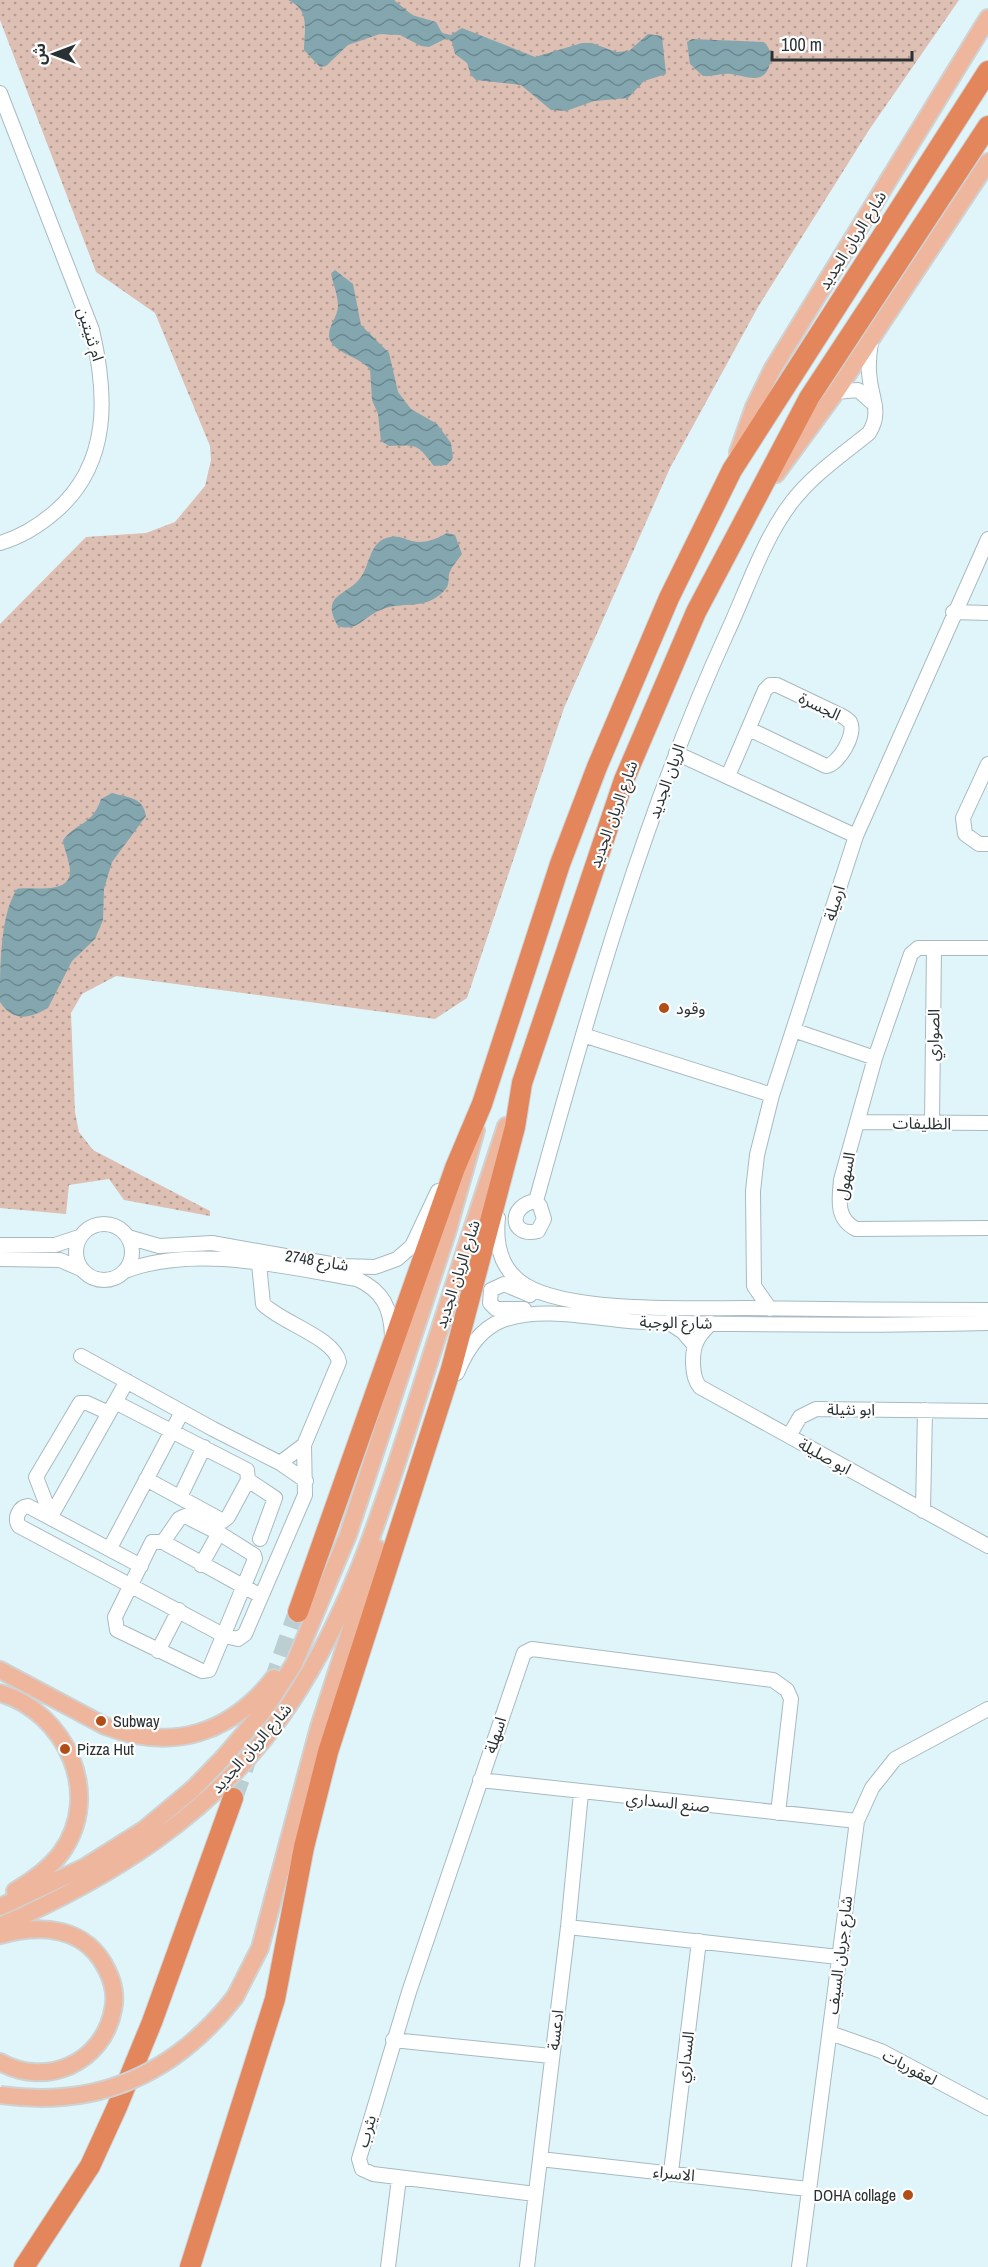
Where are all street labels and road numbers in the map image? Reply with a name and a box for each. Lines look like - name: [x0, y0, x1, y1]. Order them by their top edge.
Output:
- street label: شارع الريان الجديد: [813, 186, 893, 295]
- street label: ام ثنيتين: [71, 304, 110, 364]
- street label: الجسرة: [795, 686, 845, 726]
- street label: الريان الجديد: [642, 741, 690, 821]
- street label: شارع الريان الجديد: [583, 757, 644, 871]
- street label: ارميلة: [818, 882, 850, 924]
- street label: الصواري: [922, 1009, 946, 1061]
- street label: الظليفات: [893, 1111, 951, 1135]
- street label: السهول: [830, 1150, 860, 1202]
- street label: شارع الريان الجديد: [429, 1217, 487, 1332]
- street label: شارع 2748: [283, 1244, 350, 1278]
- street label: شارع الوجبة: [639, 1310, 713, 1336]
- street label: ابو نثيلة: [827, 1398, 875, 1420]
- street label: ابو صليلة: [795, 1433, 855, 1479]
- street label: شارع الريان الجديد: [206, 1698, 298, 1799]
- street label: اسهلة: [479, 1714, 511, 1756]
- street label: صنع السداري: [625, 1787, 711, 1819]
- street label: شارع جريان السيف: [821, 1894, 859, 2016]
- street label: ادعسة: [542, 2008, 568, 2052]
- street label: السداري: [671, 2030, 701, 2084]
- street label: لعقوريات: [879, 2044, 941, 2090]
- street label: يثرب: [351, 2112, 381, 2150]
- street label: الاسراء: [652, 2160, 696, 2186]

